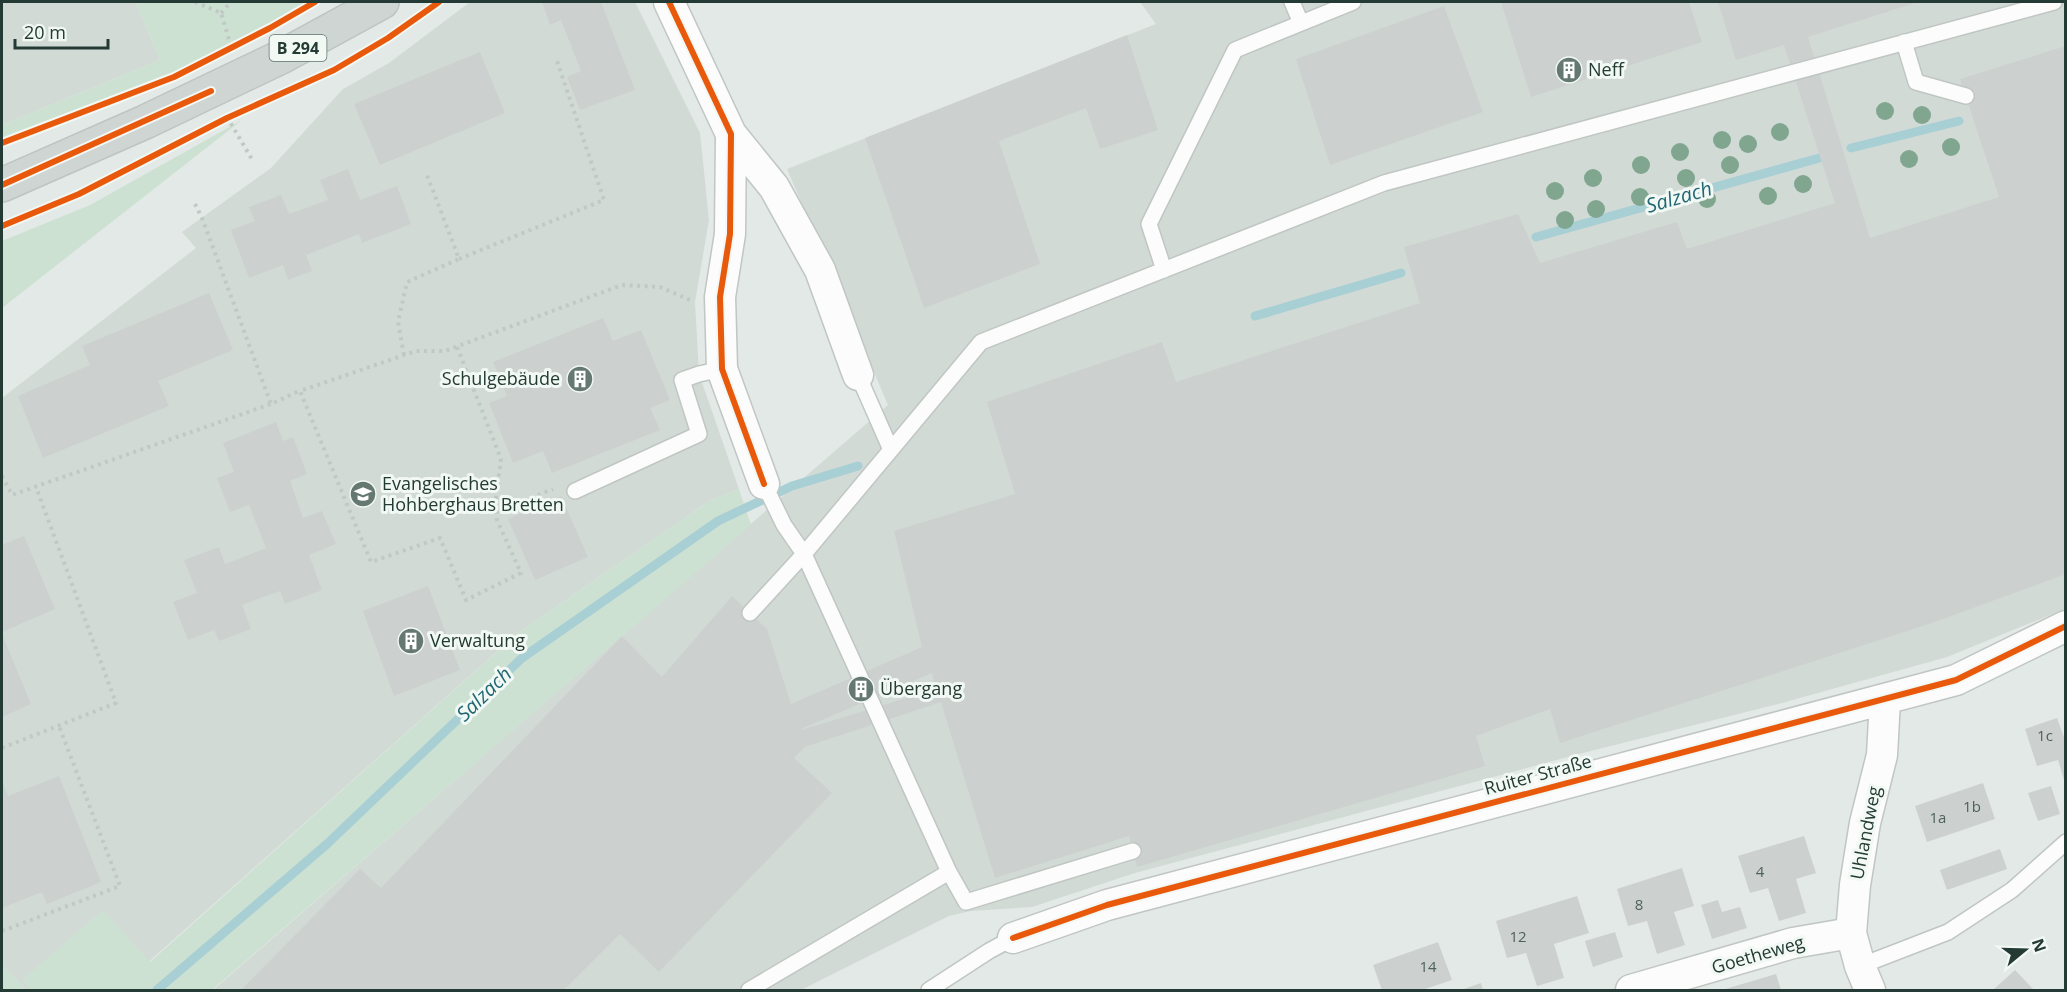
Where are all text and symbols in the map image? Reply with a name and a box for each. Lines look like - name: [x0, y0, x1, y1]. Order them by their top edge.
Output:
- scale bar: [15, 12, 108, 50]
- text: 20 m: [24, 20, 66, 44]
- road number: B 294: [270, 35, 326, 61]
- building icon: Neff: [1554, 55, 1584, 85]
- place label: Neff: [1588, 57, 1625, 81]
- water label: Salzach: [1643, 174, 1715, 219]
- building icon: Schulgebäude: [565, 364, 595, 394]
- place label: Schulgebäude: [442, 366, 560, 390]
- place label: Evangelisches Hohberghaus Bretten: [382, 471, 564, 516]
- school or university icon: Evangelisches Hohberghaus Bretten: [348, 479, 378, 509]
- building icon: Verwaltung: [396, 626, 426, 656]
- place label: Verwaltung: [430, 628, 525, 652]
- water label: Salzach: [450, 661, 517, 727]
- building icon: Übergang: [846, 674, 876, 704]
- place label: Übergang: [880, 676, 962, 700]
- house number: 1c: [2037, 725, 2053, 745]
- street label: Ruiter Straße: [1481, 748, 1594, 800]
- street label: Uhlandweg: [1844, 784, 1886, 882]
- house number: 1b: [1963, 796, 1981, 816]
- house number: 1a: [1930, 807, 1946, 827]
- house number: 4: [1756, 861, 1765, 881]
- house number: 8: [1635, 894, 1643, 914]
- north arrow: [1995, 920, 2055, 980]
- house number: 12: [1509, 926, 1527, 946]
- street label: Goetheweg: [1709, 929, 1807, 979]
- text: N: [2027, 935, 2052, 955]
- house number: 14: [1419, 956, 1437, 976]

